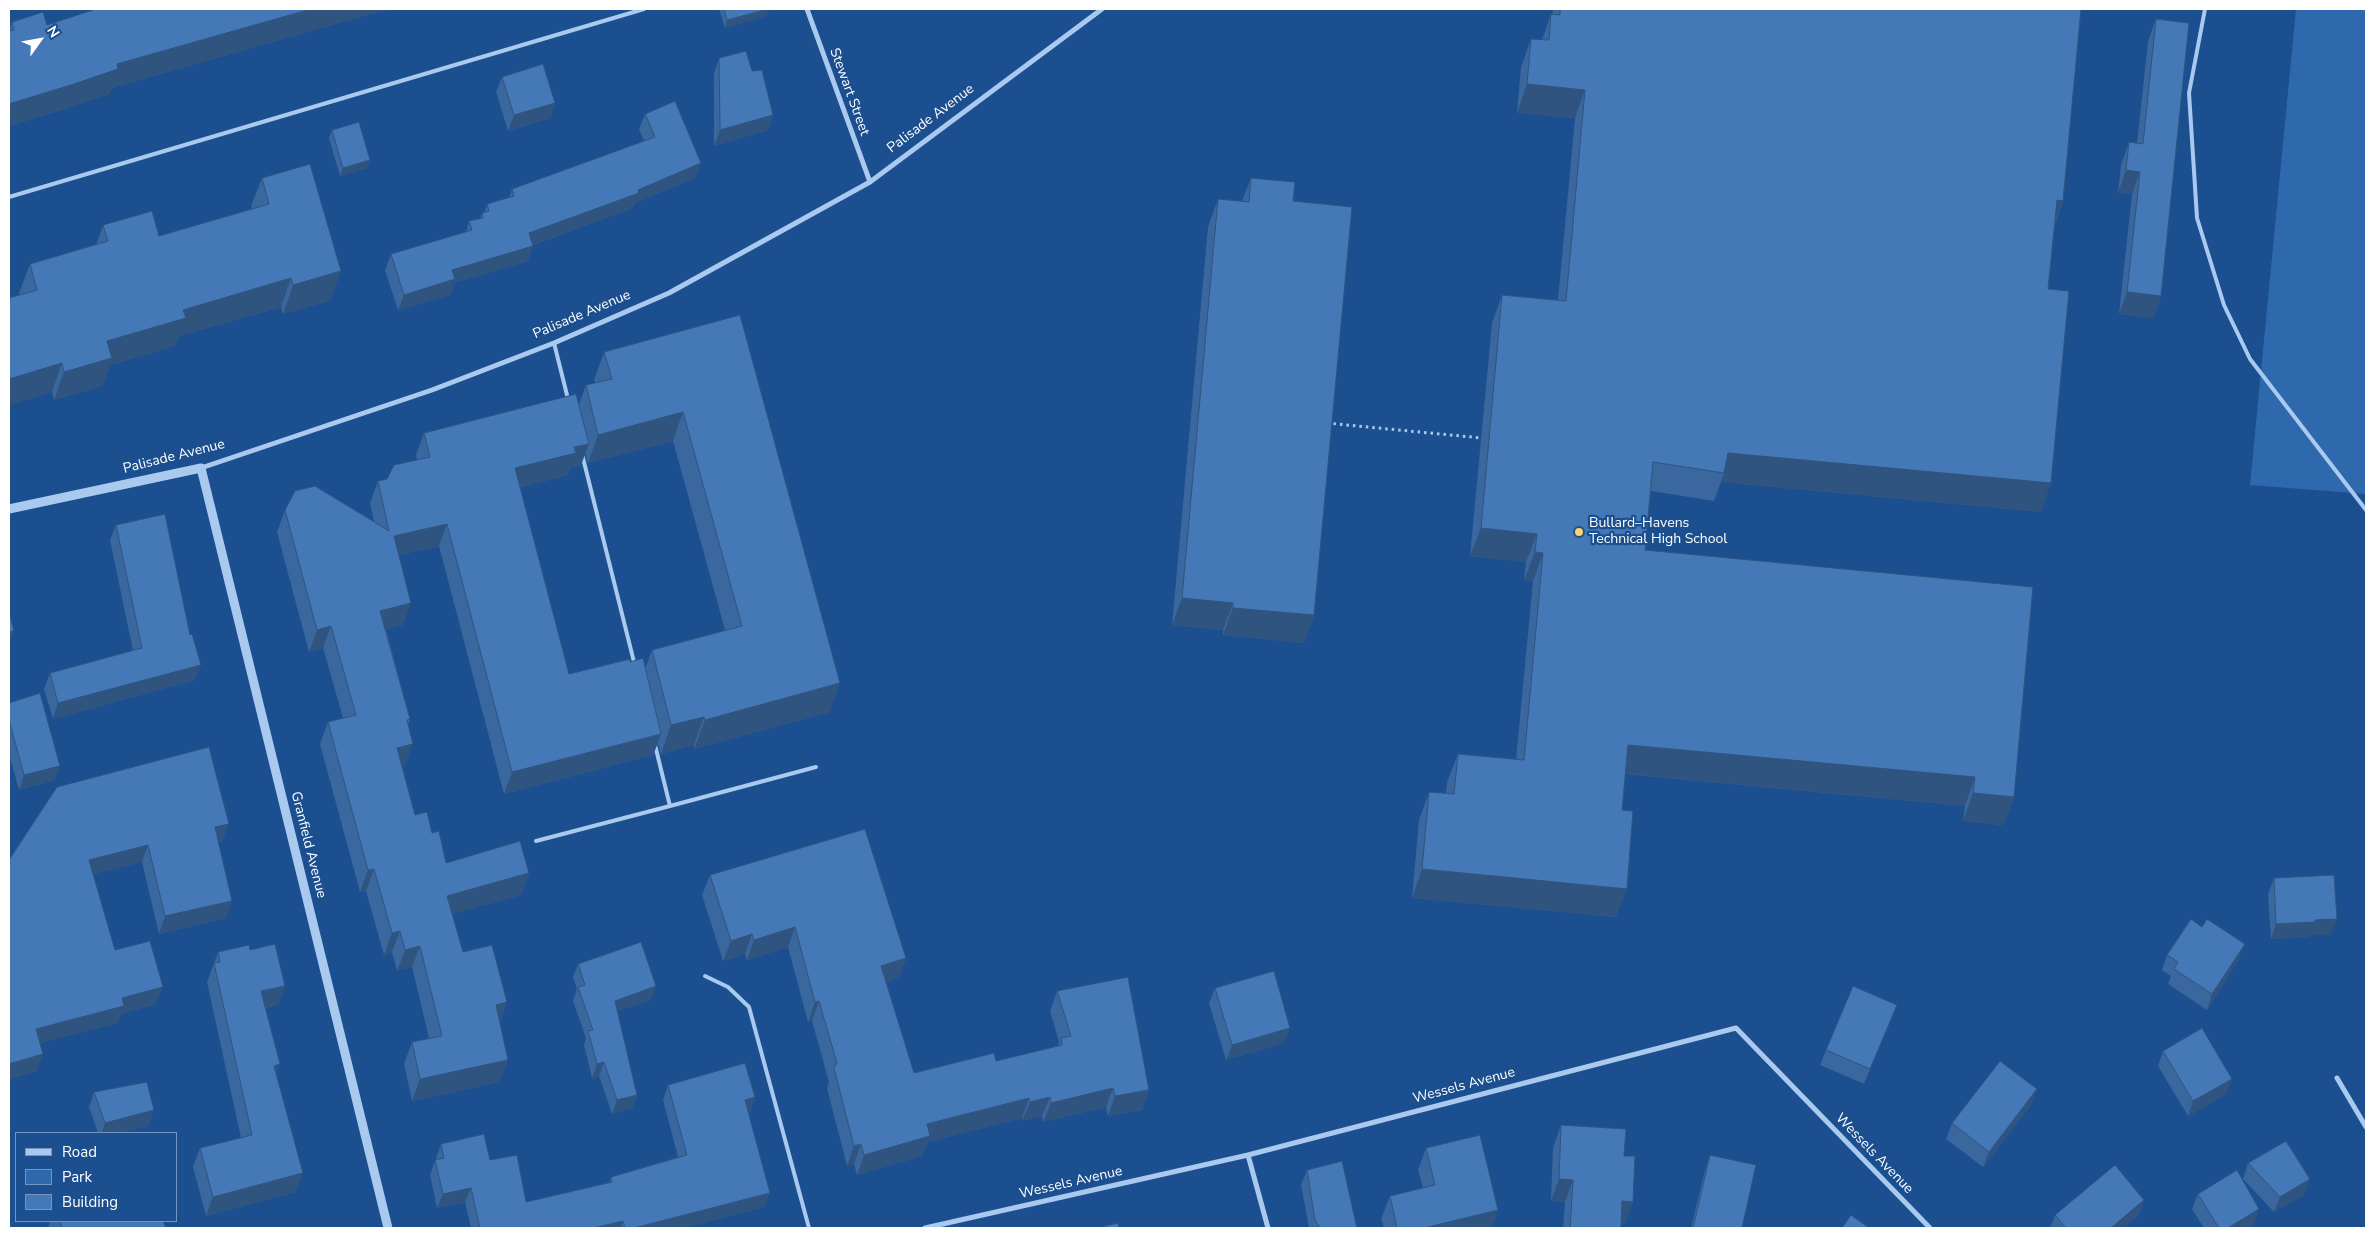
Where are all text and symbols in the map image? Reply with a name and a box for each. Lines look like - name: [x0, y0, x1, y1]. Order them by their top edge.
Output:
- north arrow: [15, 15, 65, 65]
- text: N: [42, 22, 64, 41]
- street label: Stewart Street: [825, 46, 873, 138]
- street label: Palisade Avenue: [884, 81, 978, 157]
- street label: Palisade Avenue: [531, 287, 633, 343]
- street label: Palisade Avenue: [121, 436, 227, 478]
- place label: Bullard–Havens Technical High School: [1589, 516, 1727, 548]
- marker: Bullard–Havens Technical High School: [1573, 526, 1585, 538]
- street label: Granfield Avenue: [287, 790, 329, 900]
- street label: Wessels Avenue: [1411, 1064, 1517, 1108]
- street label: Wessels Avenue: [1831, 1110, 1917, 1198]
- legend: [15, 1132, 178, 1222]
- text: Road: [62, 1142, 97, 1162]
- street label: Wessels Avenue: [1018, 1163, 1124, 1203]
- text: Park: [62, 1167, 92, 1187]
- text: Building: [62, 1192, 118, 1212]

